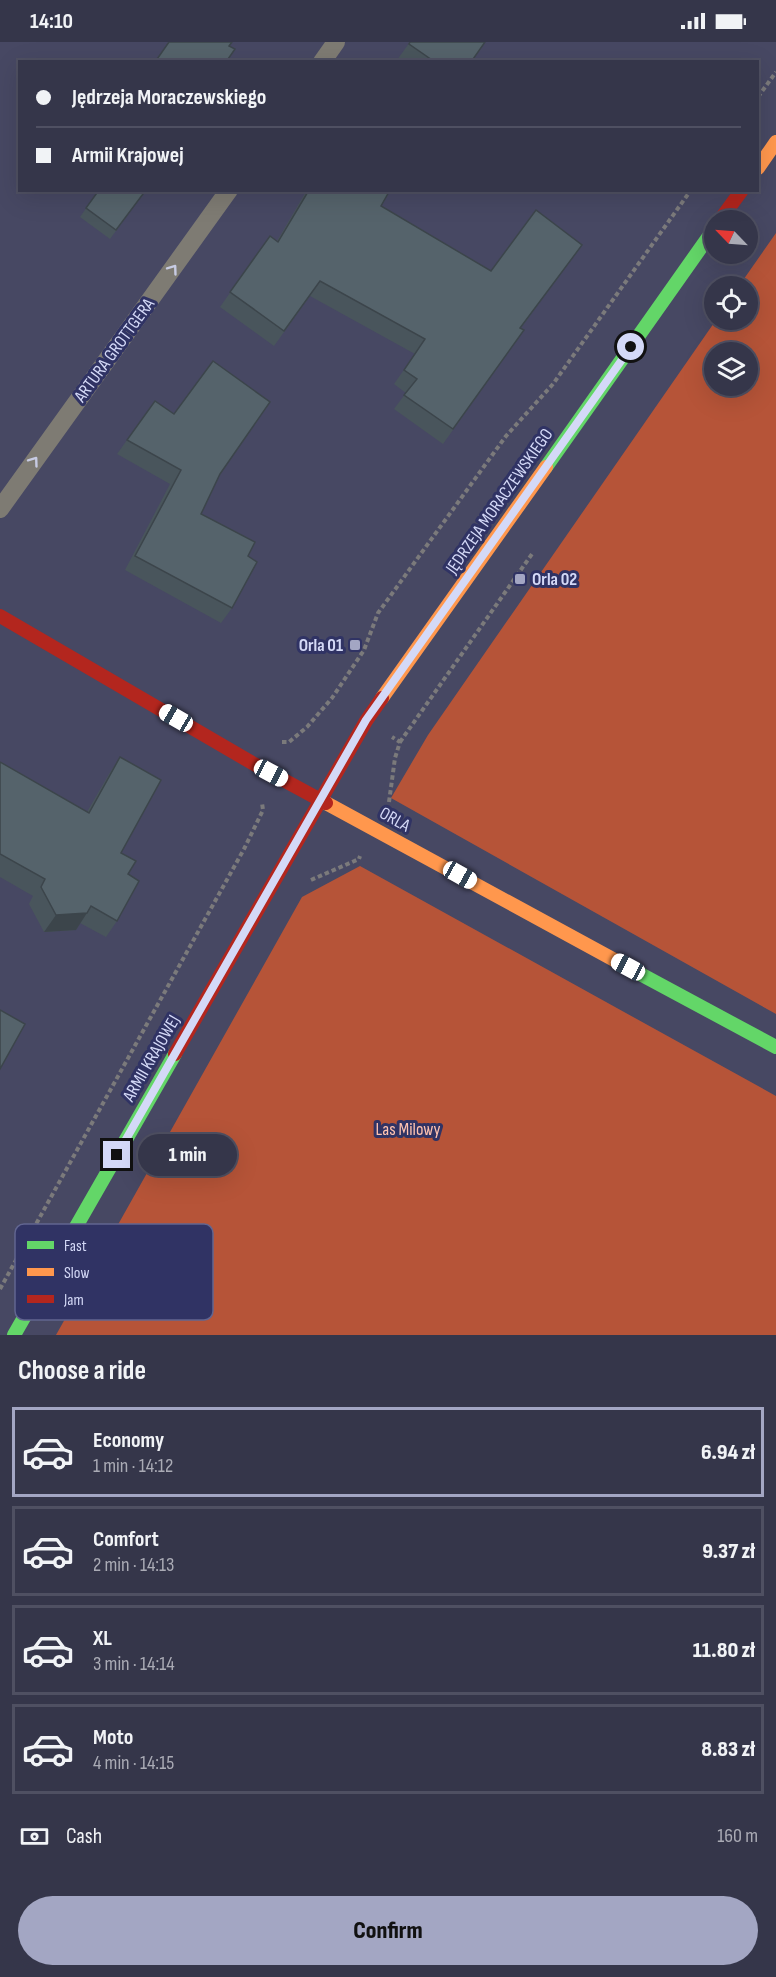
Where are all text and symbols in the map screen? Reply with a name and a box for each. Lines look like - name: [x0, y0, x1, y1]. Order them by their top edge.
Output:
- text: 14:10: [30, 8, 73, 35]
- text: Jędrzeja Moraczewskiego: [72, 84, 266, 111]
- text: Armii Krajowej: [72, 142, 184, 169]
- north arrow: [704, 210, 758, 264]
- map controls: [704, 210, 758, 396]
- one-way arrow: [165, 264, 176, 275]
- button: locate: [704, 276, 758, 330]
- street label: ARTURA GROTTGERA: [69, 294, 159, 407]
- route start: [617, 333, 644, 360]
- button: layers: [704, 342, 758, 396]
- street label: JĘDRZEJA MORACZEWSKIEGO: [441, 425, 557, 579]
- one-way arrow: [27, 457, 38, 468]
- place label: Orla 02: [532, 569, 577, 590]
- marker: Orla 02: [513, 572, 527, 586]
- place label: Orla 01: [299, 635, 343, 656]
- marker: Orla 01: [348, 638, 362, 652]
- car: [156, 701, 196, 735]
- car: [251, 757, 291, 789]
- street label: ORLA: [376, 803, 414, 836]
- car: [440, 858, 480, 892]
- car: [608, 951, 648, 983]
- street label: ARMII KRAJOWEJ: [118, 1011, 185, 1106]
- park label: Las Milowy: [376, 1119, 440, 1140]
- callout: 1 min: [138, 1134, 237, 1176]
- route end: [103, 1141, 130, 1168]
- text: 1 min: [168, 1143, 207, 1167]
- legend: [15, 1224, 213, 1320]
- text: Fast: [64, 1237, 87, 1256]
- text: Slow: [64, 1264, 89, 1283]
- text: Jam: [63, 1291, 84, 1310]
- text: Choose a ride: [18, 1355, 146, 1387]
- icon: car: [21, 1425, 75, 1479]
- text: Economy: [93, 1427, 164, 1454]
- text: 6.94 zł: [701, 1439, 755, 1466]
- text: 1 min · 14:12: [93, 1454, 173, 1478]
- icon: car: [21, 1524, 75, 1578]
- text: Comfort: [93, 1526, 159, 1553]
- text: 9.37 zł: [702, 1538, 755, 1565]
- text: 2 min · 14:13: [93, 1553, 174, 1577]
- icon: car: [21, 1623, 75, 1677]
- text: XL: [93, 1625, 112, 1652]
- text: 11.80 zł: [693, 1637, 755, 1664]
- text: 3 min · 14:14: [93, 1652, 175, 1676]
- icon: car: [21, 1722, 75, 1776]
- text: Moto: [93, 1724, 133, 1751]
- text: 8.83 zł: [701, 1736, 755, 1763]
- text: 4 min · 14:15: [93, 1751, 174, 1775]
- icon: cash: [18, 1820, 51, 1853]
- text: Cash: [66, 1823, 102, 1850]
- text: 160 m: [717, 1824, 758, 1848]
- button: Confirm: [18, 1896, 758, 1965]

